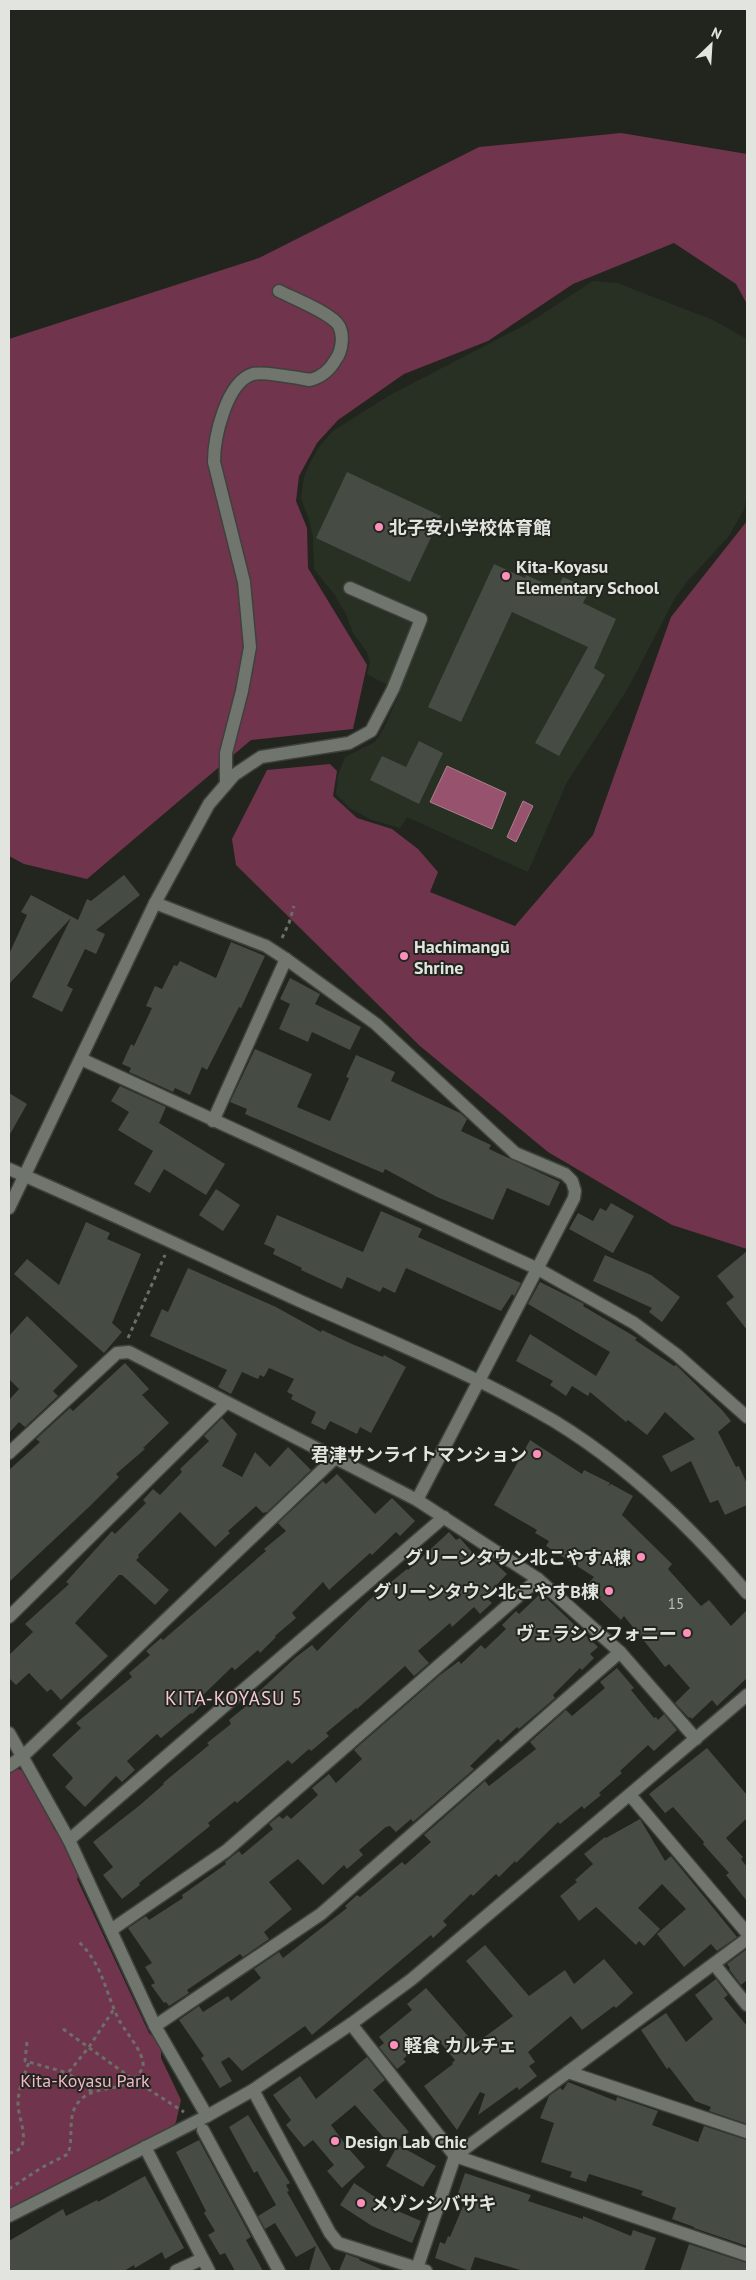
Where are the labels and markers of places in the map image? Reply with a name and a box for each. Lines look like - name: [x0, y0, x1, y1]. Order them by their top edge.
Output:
- place label: 北子安小学校体育館: [389, 516, 551, 539]
- marker: 北子安小学校体育館: [373, 521, 385, 533]
- place label: Kita-Koyasu Elementary School: [516, 555, 660, 599]
- marker: Kita-Koyasu Elementary School: [500, 570, 512, 582]
- place label: Hachimangū Shrine: [414, 935, 510, 979]
- marker: Hachimangū Shrine: [398, 950, 410, 962]
- place label: 君津サンライトマンション: [311, 1443, 527, 1466]
- marker: 君津サンライトマンション: [531, 1448, 543, 1460]
- place label: グリーンタウン北こやすA棟: [405, 1546, 631, 1569]
- marker: グリーンタウン北こやすA棟: [635, 1551, 647, 1563]
- place label: グリーンタウン北こやすB棟: [373, 1580, 599, 1603]
- marker: グリーンタウン北こやすB棟: [603, 1585, 615, 1597]
- place label: ヴェラシンフォニー: [516, 1622, 677, 1645]
- marker: ヴェラシンフォニー: [681, 1627, 693, 1639]
- place label: 軽食 カルチェ: [404, 2034, 517, 2057]
- marker: 軽食 カルチェ: [388, 2039, 400, 2051]
- place label: Design Lab Chic: [345, 2130, 467, 2153]
- marker: Design Lab Chic: [329, 2135, 341, 2147]
- place label: メゾンシバサキ: [371, 2192, 496, 2215]
- marker: メゾンシバサキ: [355, 2197, 367, 2209]

